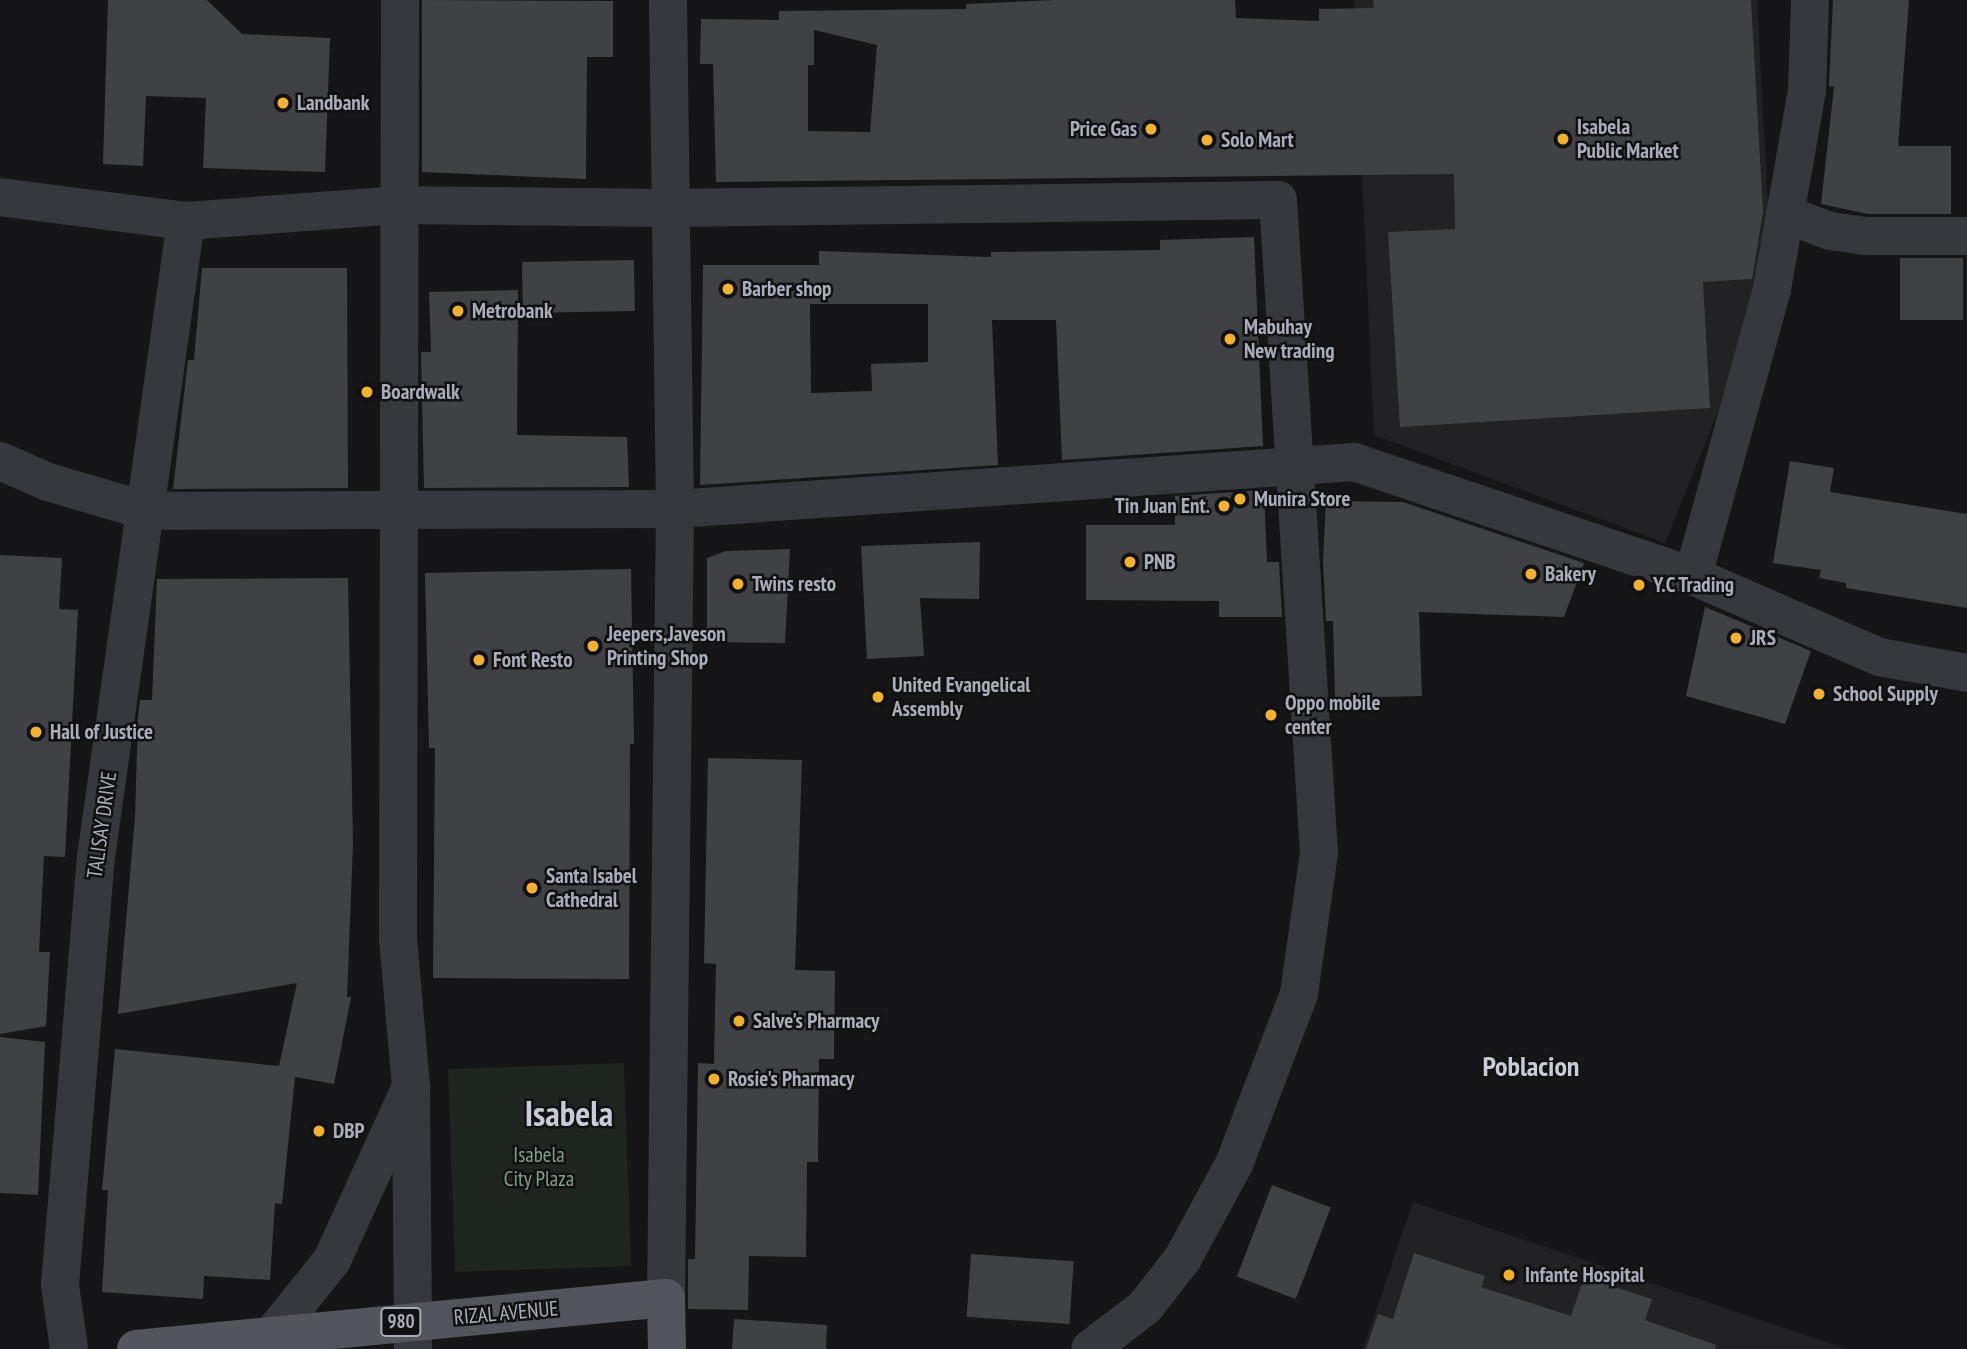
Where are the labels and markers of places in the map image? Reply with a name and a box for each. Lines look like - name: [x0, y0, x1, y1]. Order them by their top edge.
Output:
- place label: Landbank: [297, 90, 369, 116]
- marker: Landbank: [275, 95, 291, 111]
- place label: Isabela Public Market: [1577, 114, 1679, 164]
- place label: Price Gas: [1070, 116, 1137, 142]
- marker: Price Gas: [1143, 121, 1159, 137]
- place label: Solo Mart: [1221, 127, 1294, 153]
- marker: Isabela Public Market: [1555, 131, 1571, 147]
- marker: Solo Mart: [1199, 132, 1215, 148]
- place label: Barber shop: [742, 276, 831, 302]
- marker: Barber shop: [720, 281, 736, 297]
- place label: Metrobank: [472, 298, 553, 324]
- marker: Metrobank: [450, 303, 466, 319]
- place label: Mabuhay New trading: [1244, 314, 1335, 364]
- marker: Mabuhay New trading: [1222, 331, 1238, 347]
- place label: Boardwalk: [381, 379, 460, 405]
- marker: Boardwalk: [359, 384, 375, 400]
- place label: Munira Store: [1254, 486, 1350, 512]
- marker: Munira Store: [1232, 491, 1248, 507]
- place label: Tin Juan Ent.: [1115, 493, 1210, 519]
- marker: Tin Juan Ent.: [1216, 498, 1232, 514]
- place label: PNB: [1144, 549, 1176, 575]
- marker: PNB: [1122, 554, 1138, 570]
- place label: Bakery: [1545, 561, 1596, 587]
- marker: Bakery: [1523, 566, 1539, 582]
- place label: Twins resto: [752, 571, 836, 597]
- place label: Y.C Trading: [1653, 572, 1735, 598]
- marker: Twins resto: [730, 576, 746, 592]
- marker: Y.C Trading: [1631, 577, 1647, 593]
- place label: Jeepers,Javeson Printing Shop: [607, 621, 726, 671]
- place label: JRS: [1750, 625, 1776, 651]
- marker: JRS: [1728, 630, 1744, 646]
- marker: Jeepers,Javeson Printing Shop: [585, 638, 601, 654]
- place label: Font Resto: [493, 647, 573, 673]
- marker: Font Resto: [471, 652, 487, 668]
- place label: United Evangelical Assembly: [892, 672, 1030, 722]
- place label: School Supply: [1833, 681, 1938, 707]
- marker: School Supply: [1811, 686, 1827, 702]
- marker: United Evangelical Assembly: [870, 689, 886, 705]
- place label: Oppo mobile center: [1285, 690, 1380, 740]
- marker: Oppo mobile center: [1263, 707, 1279, 723]
- place label: Hall of Justice: [50, 719, 153, 745]
- marker: Hall of Justice: [28, 724, 44, 740]
- place label: Santa Isabel Cathedral: [546, 863, 637, 913]
- marker: Santa Isabel Cathedral: [524, 880, 540, 896]
- place label: Salve's Pharmacy: [753, 1008, 880, 1034]
- marker: Salve's Pharmacy: [731, 1013, 747, 1029]
- place label: Rosie's Pharmacy: [728, 1066, 854, 1092]
- marker: Rosie's Pharmacy: [706, 1071, 722, 1087]
- place label: DBP: [333, 1118, 365, 1144]
- marker: DBP: [311, 1123, 327, 1139]
- place label: Infante Hospital: [1525, 1262, 1644, 1288]
- marker: Infante Hospital: [1499, 1265, 1519, 1285]

